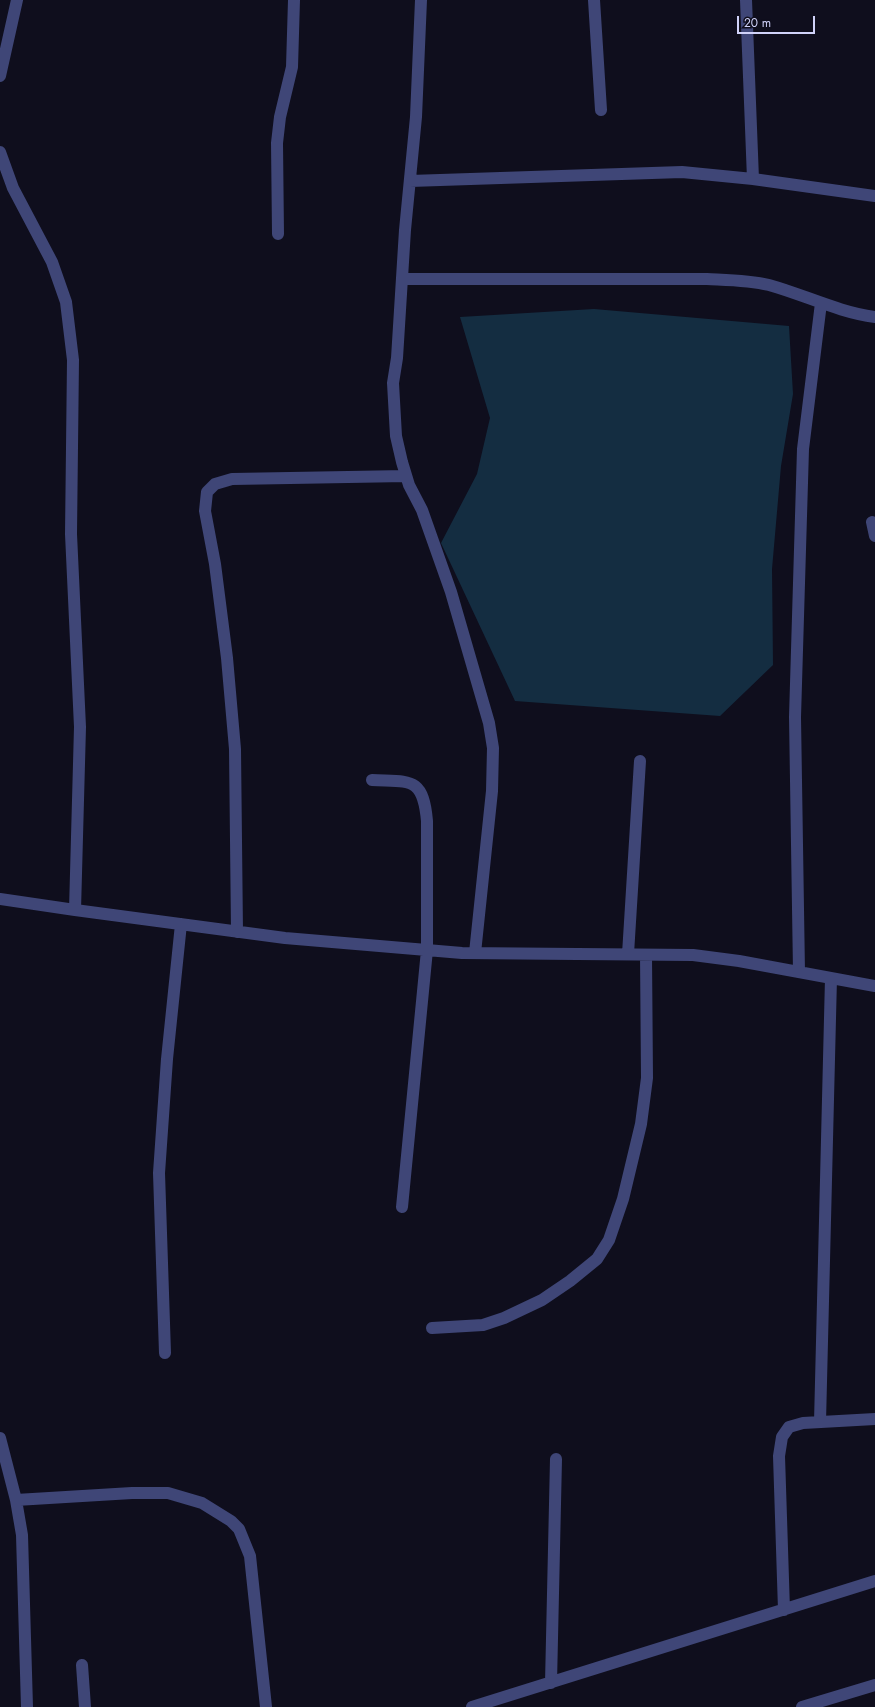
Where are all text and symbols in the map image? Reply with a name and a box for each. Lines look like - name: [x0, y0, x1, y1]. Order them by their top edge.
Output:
- scale bar: [739, 8, 817, 34]
- text: 20 m: [744, 14, 771, 32]

